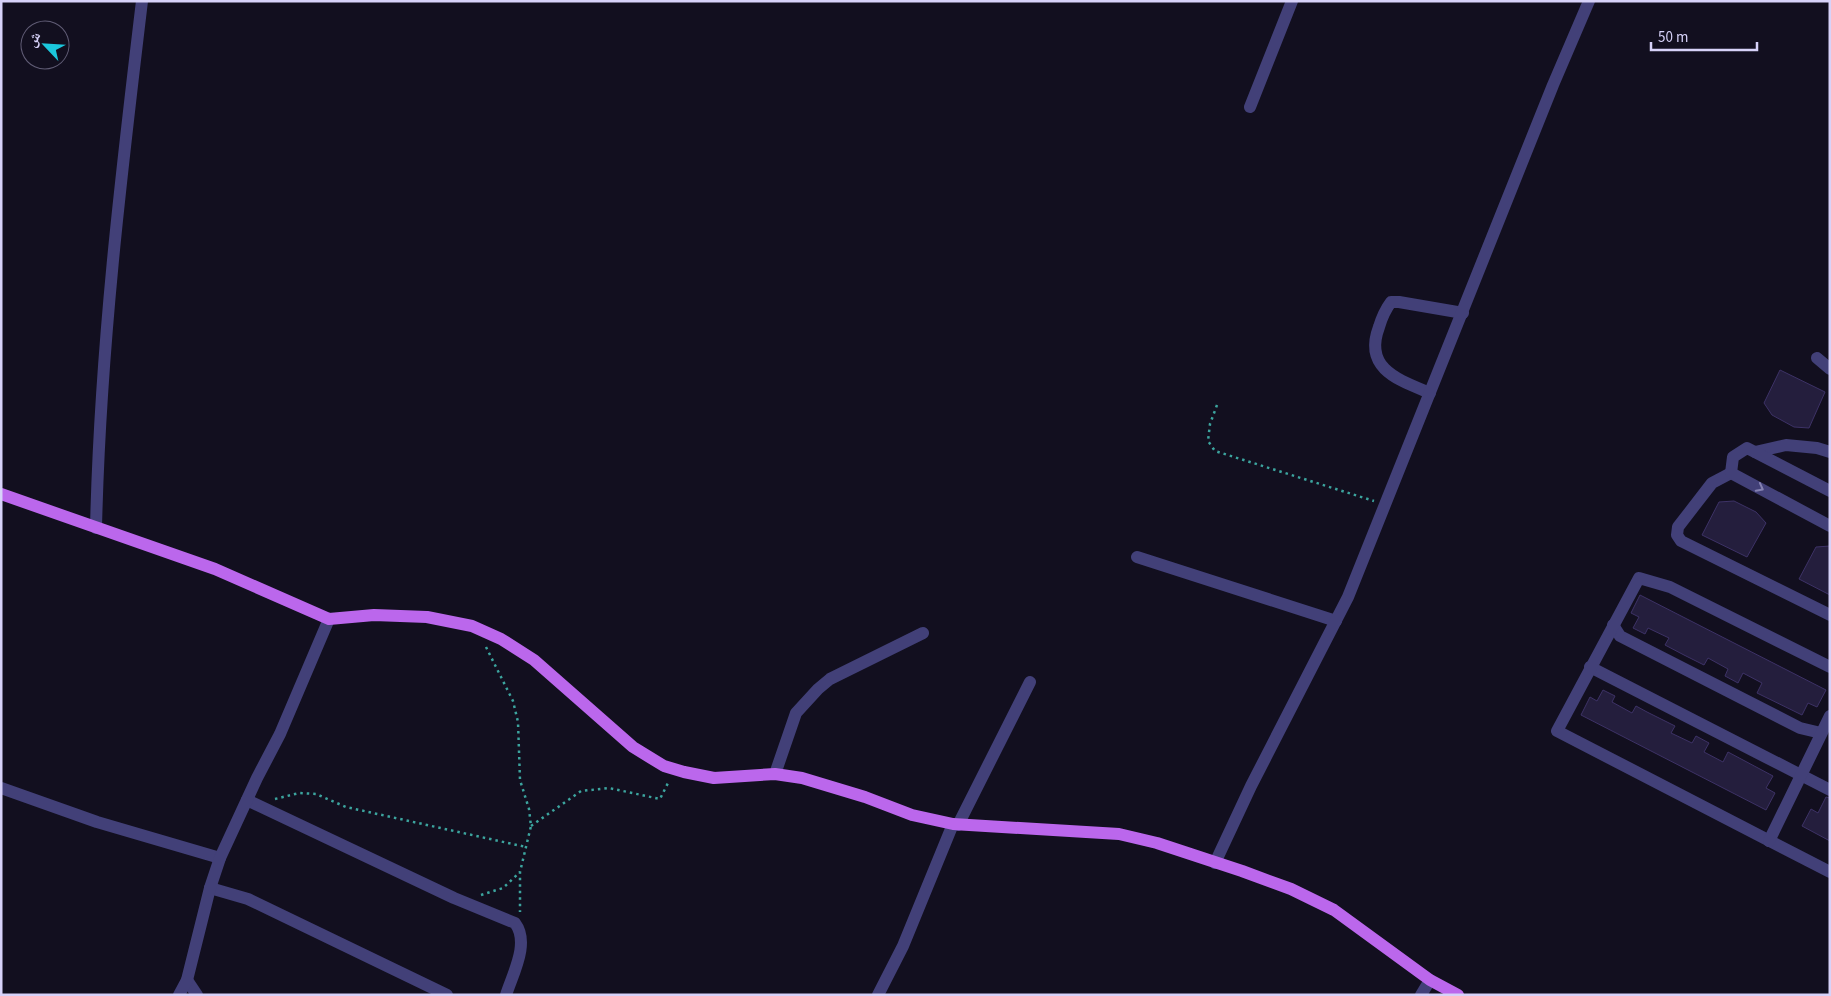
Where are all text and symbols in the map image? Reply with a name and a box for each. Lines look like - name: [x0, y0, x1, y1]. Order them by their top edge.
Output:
- north arrow: [20, 20, 70, 70]
- scale bar: [1651, 20, 1757, 52]
- text: 50 m: [1658, 27, 1688, 48]
- text: ش: [22, 29, 46, 51]
- one-way arrow: [1754, 482, 1763, 492]

